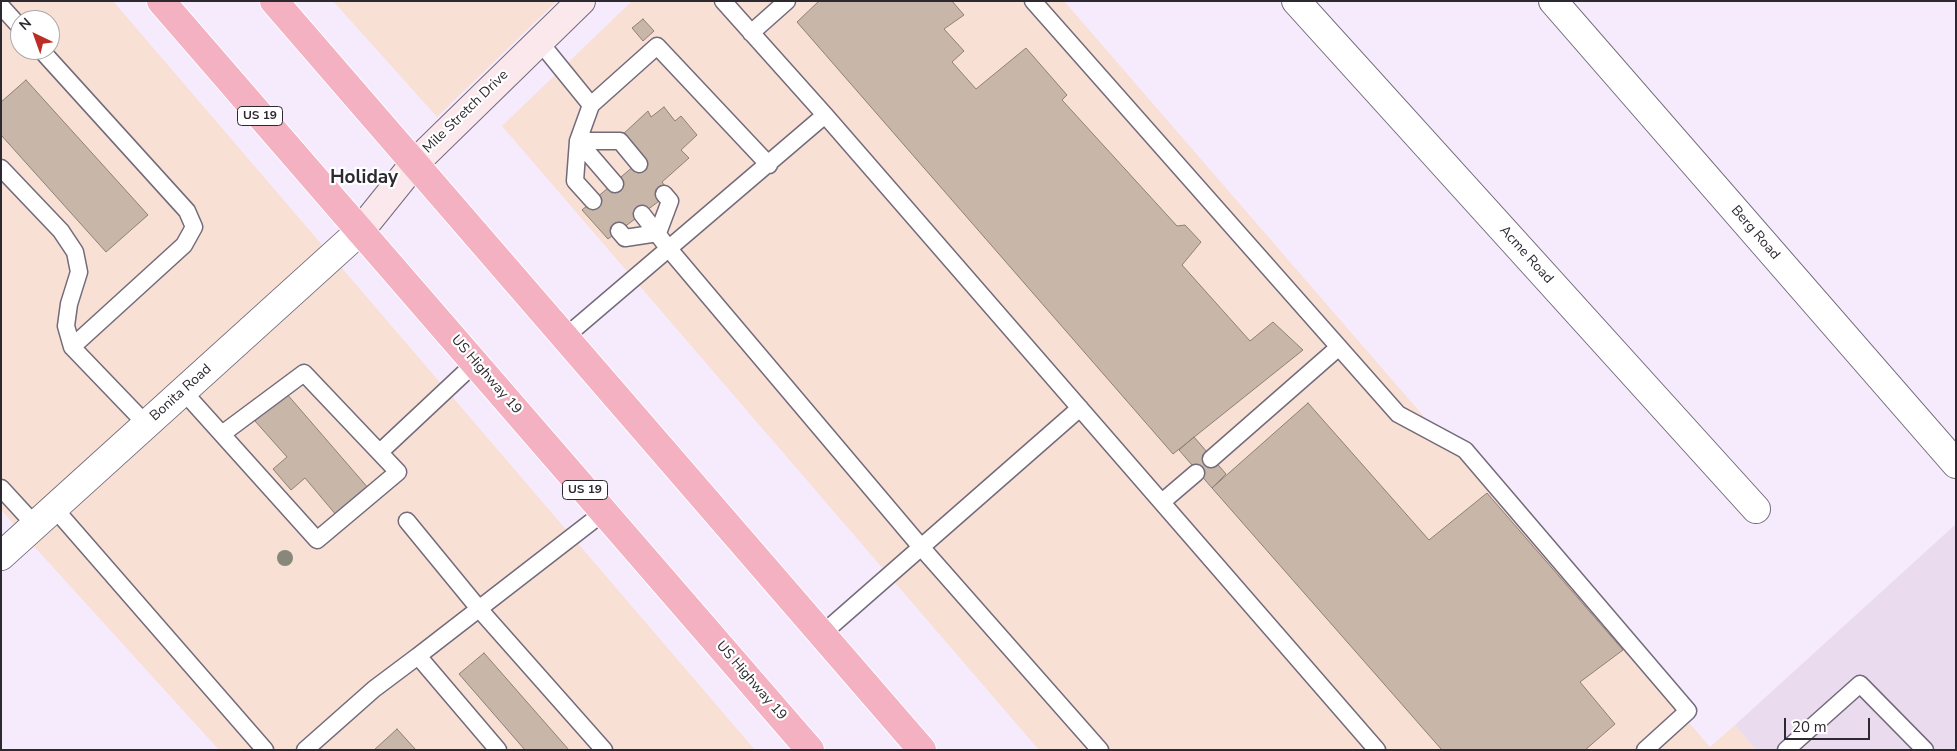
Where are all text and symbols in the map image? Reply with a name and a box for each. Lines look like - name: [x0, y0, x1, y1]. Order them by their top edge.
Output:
- north arrow: [10, 10, 60, 60]
- text: N: [15, 14, 36, 35]
- street label: Mile Stretch Drive: [420, 67, 512, 157]
- road number: US 19: [238, 106, 282, 125]
- district label: Holiday: [330, 167, 398, 189]
- street label: Berg Road: [1727, 203, 1783, 263]
- street label: Acme Road: [1496, 223, 1556, 287]
- street label: US Highway 19: [447, 332, 525, 418]
- street label: Bonita Road: [147, 361, 215, 425]
- road number: US 19: [562, 480, 608, 500]
- street label: US Highway 19: [712, 638, 790, 724]
- scale bar: [1787, 708, 1873, 740]
- text: 20 m: [1792, 717, 1827, 737]

